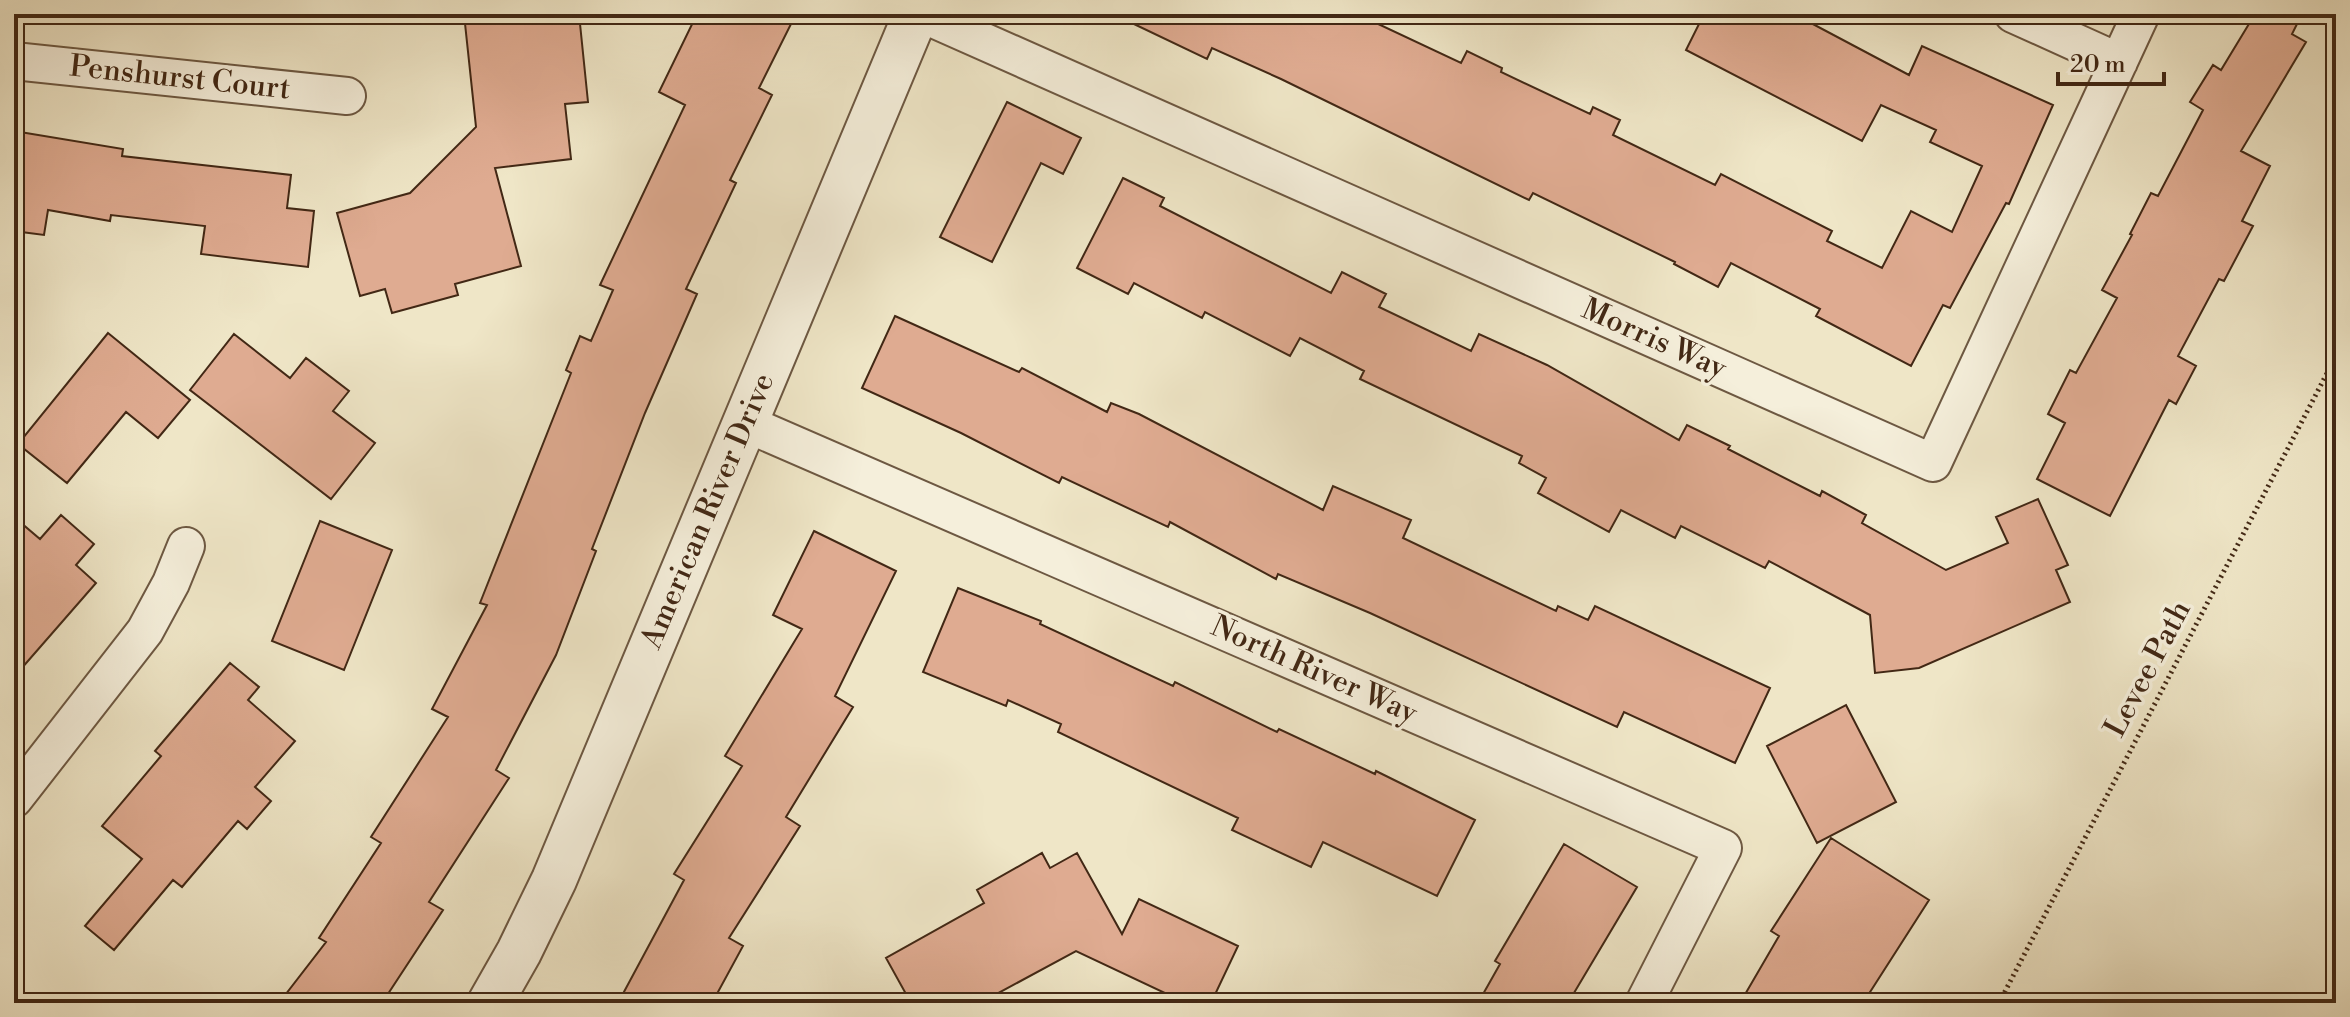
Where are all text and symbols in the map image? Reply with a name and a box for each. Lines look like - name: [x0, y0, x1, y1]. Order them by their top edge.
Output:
- scale bar: [2058, 36, 2164, 86]
- street label: Penshurst Court: [68, 48, 293, 109]
- text: 20 m: [2070, 50, 2126, 80]
- street label: Morris Way: [1576, 290, 1733, 388]
- street label: American River Drive: [632, 368, 783, 655]
- street label: Levee Path: [2096, 594, 2200, 744]
- street label: North River Way: [1205, 608, 1423, 733]

